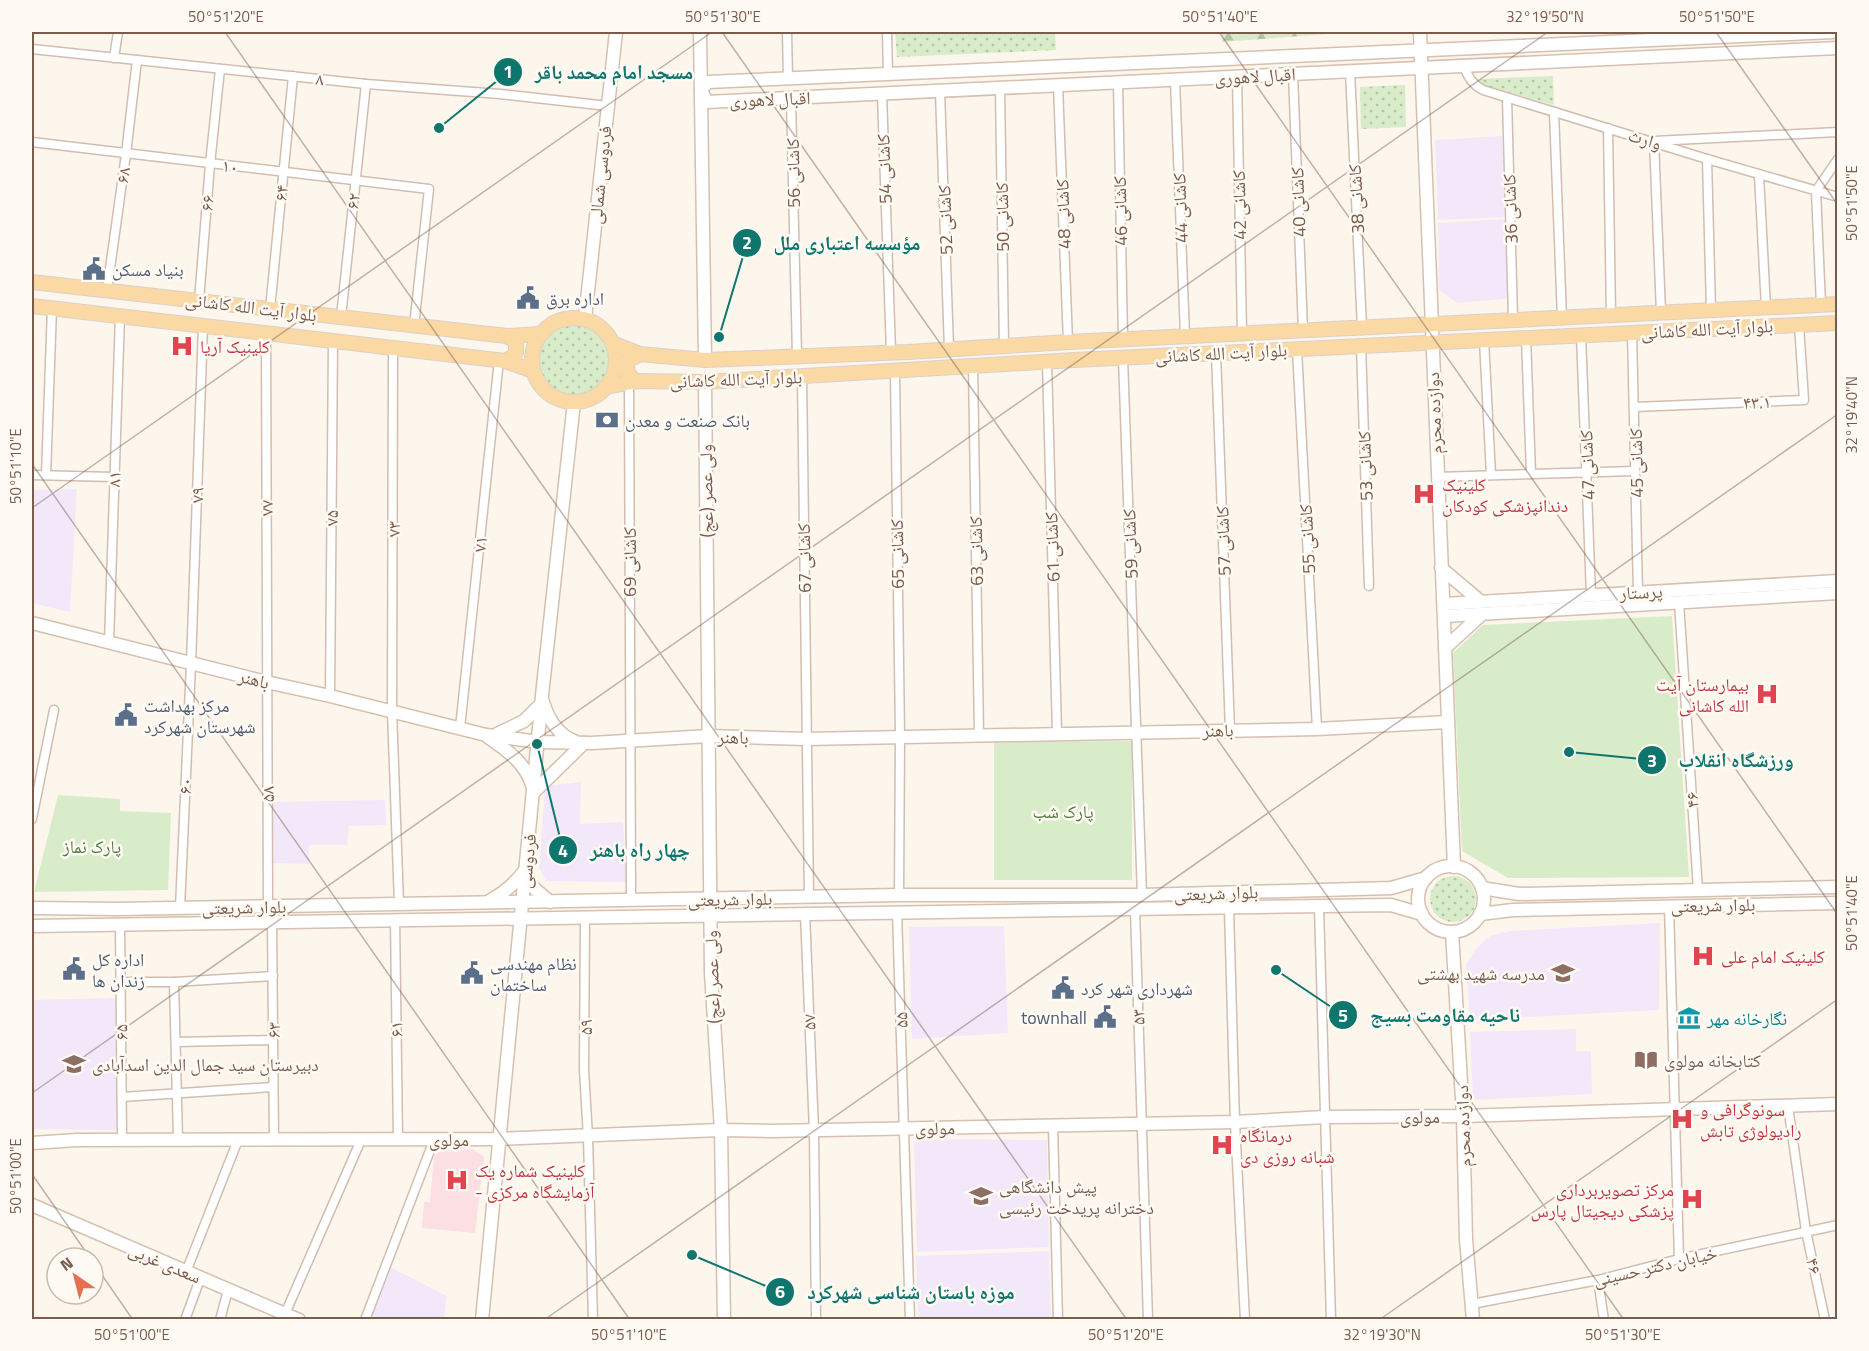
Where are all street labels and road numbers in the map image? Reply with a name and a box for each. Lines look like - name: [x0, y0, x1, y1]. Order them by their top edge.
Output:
- street label: اقبال لاهوری: [1214, 60, 1296, 92]
- street label: ۸: [315, 65, 325, 93]
- street label: اقبال لاهوری: [729, 84, 811, 114]
- street label: وارث: [1625, 121, 1665, 157]
- street label: فردوسی شمالی: [581, 124, 619, 226]
- street label: کاشانی 54: [869, 133, 899, 204]
- street label: کاشانی 56: [779, 137, 807, 208]
- street label: ۱۰: [220, 152, 240, 180]
- street label: کاشانی 38: [1341, 163, 1371, 235]
- street label: ۶۸: [109, 165, 137, 185]
- street label: کاشانی 40: [1283, 166, 1313, 237]
- street label: کاشانی 42: [1225, 169, 1253, 240]
- street label: کاشانی 44: [1165, 172, 1195, 243]
- street label: کاشانی 36: [1495, 173, 1525, 244]
- street label: کاشانی 46: [1106, 175, 1134, 246]
- street label: کاشانی 48: [1048, 178, 1078, 249]
- street label: کاشانی 50: [988, 181, 1016, 252]
- street label: ۶۴: [267, 184, 295, 202]
- street label: کاشانی 52: [930, 184, 960, 255]
- street label: ۶۲: [339, 192, 367, 210]
- street label: ۶۶: [193, 194, 221, 212]
- street label: بلوار آیت الله کاشانی: [184, 286, 318, 328]
- street label: بلوار آیت الله کاشانی: [1640, 312, 1774, 346]
- street label: بلوار آیت الله کاشانی: [1154, 336, 1288, 370]
- street label: بلوار آیت الله کاشانی: [669, 363, 803, 395]
- street label: دوازده محرم: [1419, 371, 1449, 455]
- street label: ۴۳.۱: [1742, 388, 1772, 416]
- street label: کاشانی 45: [1622, 427, 1650, 498]
- street label: کاشانی 47: [1572, 429, 1602, 500]
- street label: کاشانی 53: [1350, 430, 1380, 501]
- street label: ولی عصر (عج): [692, 444, 720, 538]
- street label: ۸۱: [100, 470, 128, 488]
- street label: ۷۹: [183, 486, 211, 504]
- street label: ۷۷: [253, 500, 280, 516]
- street label: کاشانی 55: [1292, 503, 1322, 575]
- street label: کاشانی 57: [1208, 505, 1238, 576]
- street label: کاشانی 59: [1115, 508, 1145, 579]
- street label: ۷۵: [318, 510, 345, 526]
- street label: کاشانی 61: [1037, 511, 1067, 582]
- street label: کاشانی 63: [962, 515, 990, 586]
- street label: کاشانی 65: [883, 518, 911, 589]
- street label: ۷۳: [380, 521, 407, 537]
- street label: کاشانی 67: [790, 522, 818, 593]
- street label: کاشانی 69: [616, 527, 643, 597]
- street label: ۷۱: [466, 535, 494, 553]
- street label: پرستار: [1618, 577, 1663, 607]
- street label: باهنر: [235, 662, 272, 696]
- street label: باهنر: [1201, 716, 1234, 744]
- street label: باهنر: [716, 723, 749, 751]
- street label: ۶۰: [171, 777, 199, 795]
- street label: ۵۸: [254, 786, 281, 802]
- street label: ۴۶: [1678, 791, 1706, 809]
- street label: فردوسی: [511, 832, 543, 890]
- street label: بلوار شریعتی: [1173, 878, 1259, 908]
- street label: بلوار شریعتی: [687, 885, 773, 913]
- street label: بلوار شریعتی: [1670, 891, 1756, 919]
- street label: بلوار شریعتی: [201, 893, 287, 921]
- street label: ولی عصر (عج): [697, 930, 727, 1024]
- street label: ۵۳: [1124, 1008, 1152, 1026]
- street label: ۵۵: [887, 1011, 915, 1029]
- street label: ۵۷: [795, 1013, 823, 1031]
- street label: ۵۹: [572, 1019, 599, 1035]
- street label: ۶۱: [382, 1021, 410, 1037]
- street label: ۶۳: [260, 1022, 287, 1038]
- street label: ۶۵: [107, 1024, 135, 1040]
- street label: دوازده محرم: [1448, 1084, 1478, 1168]
- street label: مولوی: [1400, 1103, 1440, 1130]
- street label: مولوی: [915, 1114, 955, 1142]
- street label: مولوی: [429, 1126, 469, 1153]
- street label: سعدی غربی: [124, 1236, 206, 1290]
- street label: خیابان دکتر حسینی: [1590, 1239, 1720, 1293]
- street label: ۴۶: [1799, 1255, 1829, 1277]

